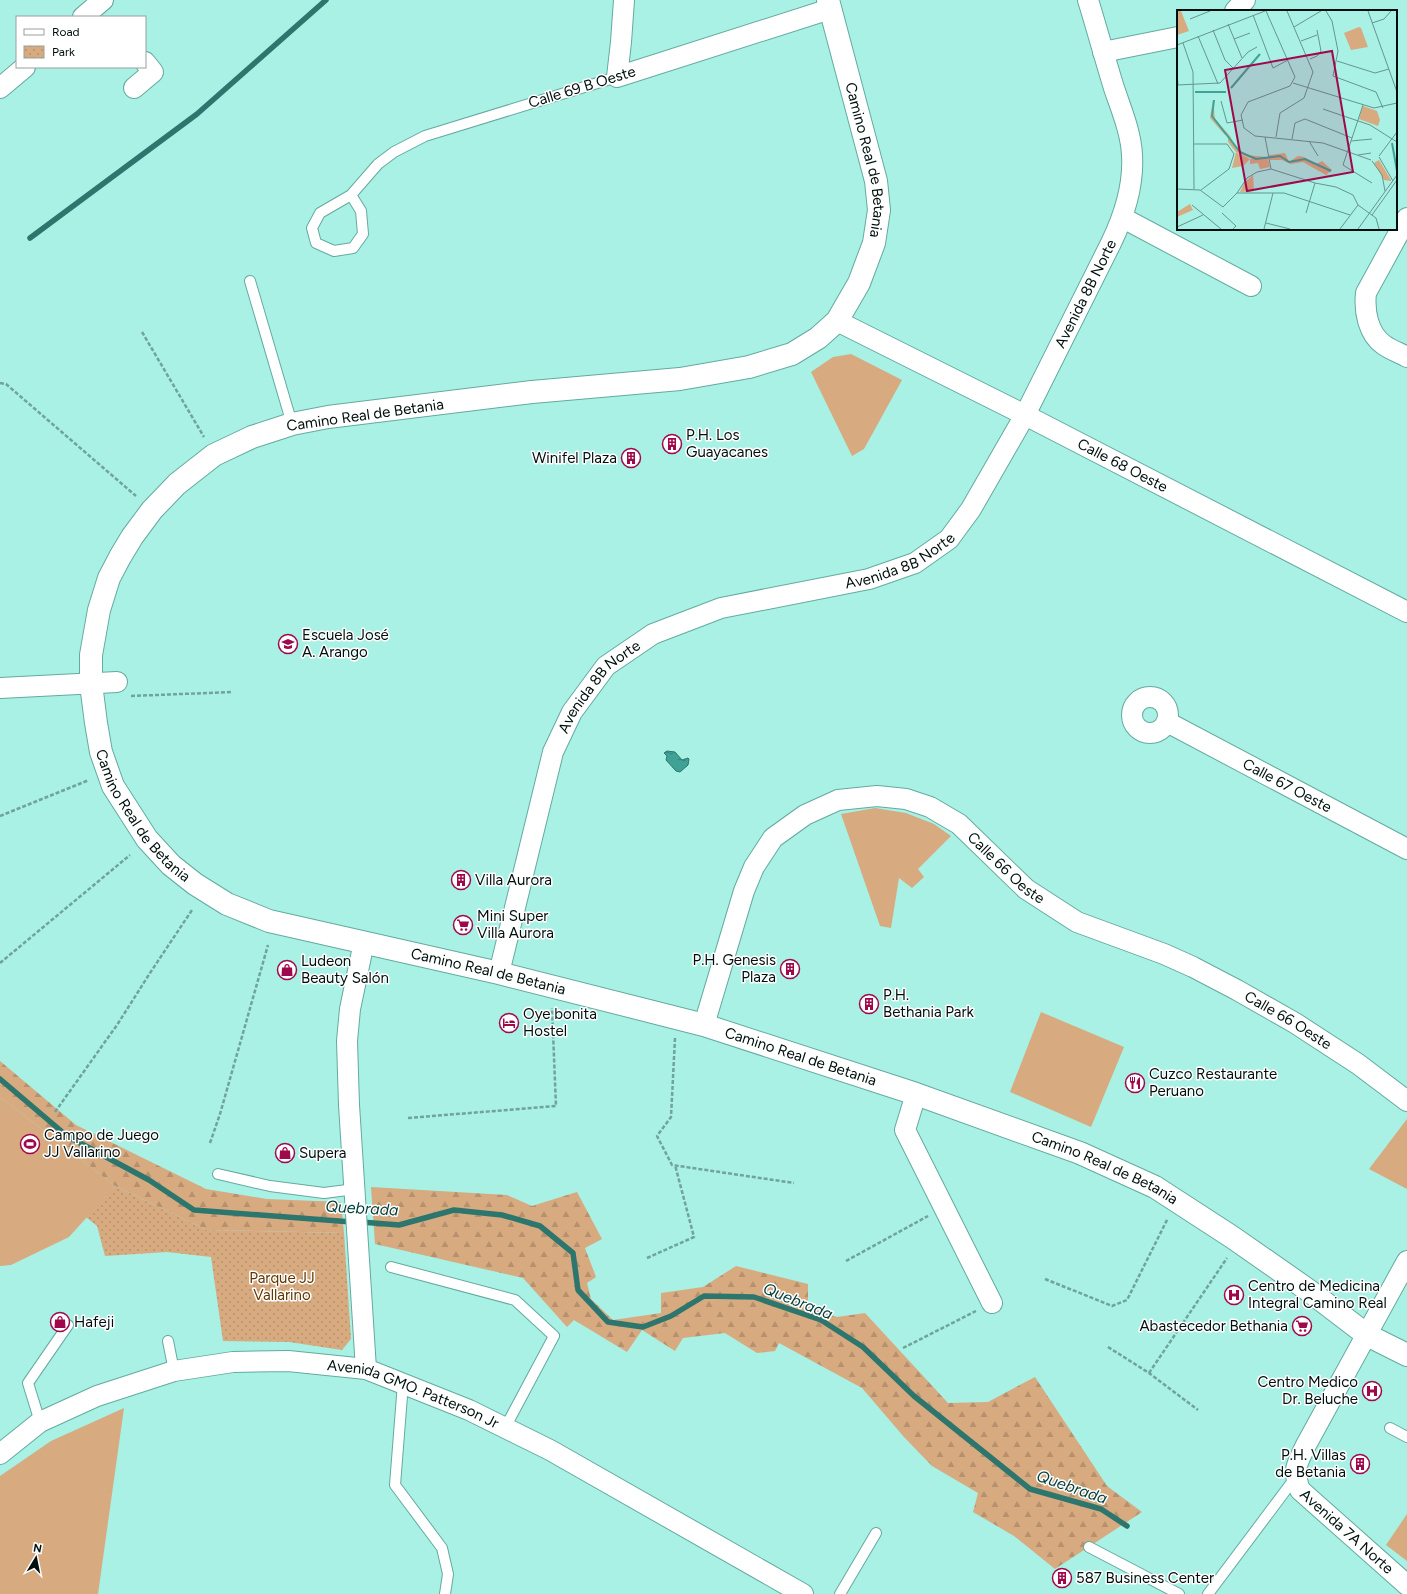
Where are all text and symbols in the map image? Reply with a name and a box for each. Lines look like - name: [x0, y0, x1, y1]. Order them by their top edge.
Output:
- inset map: [1177, 10, 1397, 230]
- legend: [16, 16, 146, 68]
- text: Road: [52, 25, 80, 39]
- text: Park: [52, 45, 75, 59]
- street label: Calle 69 B Oeste: [526, 62, 638, 112]
- street label: Camino Real de Betania: [841, 80, 888, 239]
- street label: Avenida 8B Norte: [1051, 236, 1120, 351]
- street label: Camino Real de Betania: [285, 395, 445, 435]
- place label: P.H. Los Guayacanes: [686, 426, 768, 461]
- building icon: P.H. Los Guayacanes: [661, 433, 683, 455]
- street label: Calle 68 Oeste: [1074, 435, 1171, 496]
- building icon: Winifel Plaza: [620, 447, 642, 469]
- place label: Winifel Plaza: [532, 449, 617, 467]
- street label: Avenida 8B Norte: [844, 530, 959, 592]
- place label: Escuela José A. Arango: [302, 626, 389, 661]
- school or university icon: Escuela José A. Arango: [277, 633, 299, 655]
- street label: Avenida 8B Norte: [554, 636, 644, 736]
- street label: Camino Real de Betania: [92, 747, 194, 886]
- street label: Calle 67 Oeste: [1240, 755, 1335, 816]
- street label: Calle 66 Oeste: [964, 828, 1048, 908]
- building icon: Villa Aurora: [450, 869, 472, 891]
- place label: Villa Aurora: [475, 871, 552, 889]
- place label: Mini Super Villa Aurora: [477, 907, 554, 942]
- supermarket icon: Mini Super Villa Aurora: [452, 914, 474, 936]
- street label: Camino Real de Betania: [409, 944, 568, 999]
- place label: P.H. Genesis Plaza: [692, 951, 776, 986]
- place label: Ludeon Beauty Salón: [301, 952, 389, 987]
- building icon: P.H. Genesis Plaza: [779, 958, 801, 980]
- shop icon: Ludeon Beauty Salón: [276, 959, 298, 981]
- place label: P.H. Bethania Park: [883, 986, 975, 1021]
- street label: Calle 66 Oeste: [1241, 987, 1335, 1053]
- building icon: P.H. Bethania Park: [858, 993, 880, 1015]
- place label: Oye bonita Hostel: [523, 1005, 597, 1040]
- hotel icon: Oye bonita Hostel: [498, 1012, 520, 1034]
- street label: Camino Real de Betania: [722, 1023, 879, 1090]
- place label: Cuzco Restaurante Peruano: [1149, 1065, 1277, 1100]
- restaurant icon: Cuzco Restaurante Peruano: [1124, 1072, 1146, 1094]
- place label: Campo de Juego JJ Vallarino: [44, 1126, 159, 1161]
- street label: Camino Real de Betania: [1029, 1127, 1181, 1208]
- sports icon: Campo de Juego JJ Vallarino: [19, 1133, 41, 1155]
- shop icon: Supera: [274, 1142, 296, 1164]
- place label: Supera: [299, 1144, 346, 1162]
- water label: Quebrada: [325, 1197, 399, 1219]
- park label: Parque JJ Vallarino: [249, 1269, 315, 1304]
- place label: Centro de Medicina Integral Camino Real: [1248, 1277, 1387, 1312]
- water label: Quebrada: [761, 1278, 835, 1324]
- hospital icon: Centro de Medicina Integral Camino Real: [1223, 1284, 1245, 1306]
- shop icon: Hafeji: [49, 1311, 71, 1333]
- place label: Hafeji: [74, 1313, 114, 1331]
- supermarket icon: Abastecedor Bethania: [1291, 1315, 1313, 1337]
- place label: Abastecedor Bethania: [1139, 1317, 1288, 1335]
- street label: Avenida GMO. Patterson Jr: [326, 1356, 502, 1432]
- place label: Centro Medico Dr. Beluche: [1258, 1373, 1358, 1408]
- hospital icon: Centro Medico Dr. Beluche: [1361, 1380, 1383, 1402]
- place label: P.H. Villas de Betania: [1275, 1446, 1346, 1481]
- building icon: P.H. Villas de Betania: [1349, 1453, 1371, 1475]
- water label: Quebrada: [1034, 1466, 1110, 1508]
- street label: Avenida 7A Norte: [1296, 1485, 1397, 1578]
- north arrow: [16, 1538, 56, 1578]
- text: N: [32, 1542, 43, 1556]
- building icon: 587 Business Center: [1051, 1567, 1073, 1589]
- place label: 587 Business Center: [1076, 1569, 1214, 1587]

